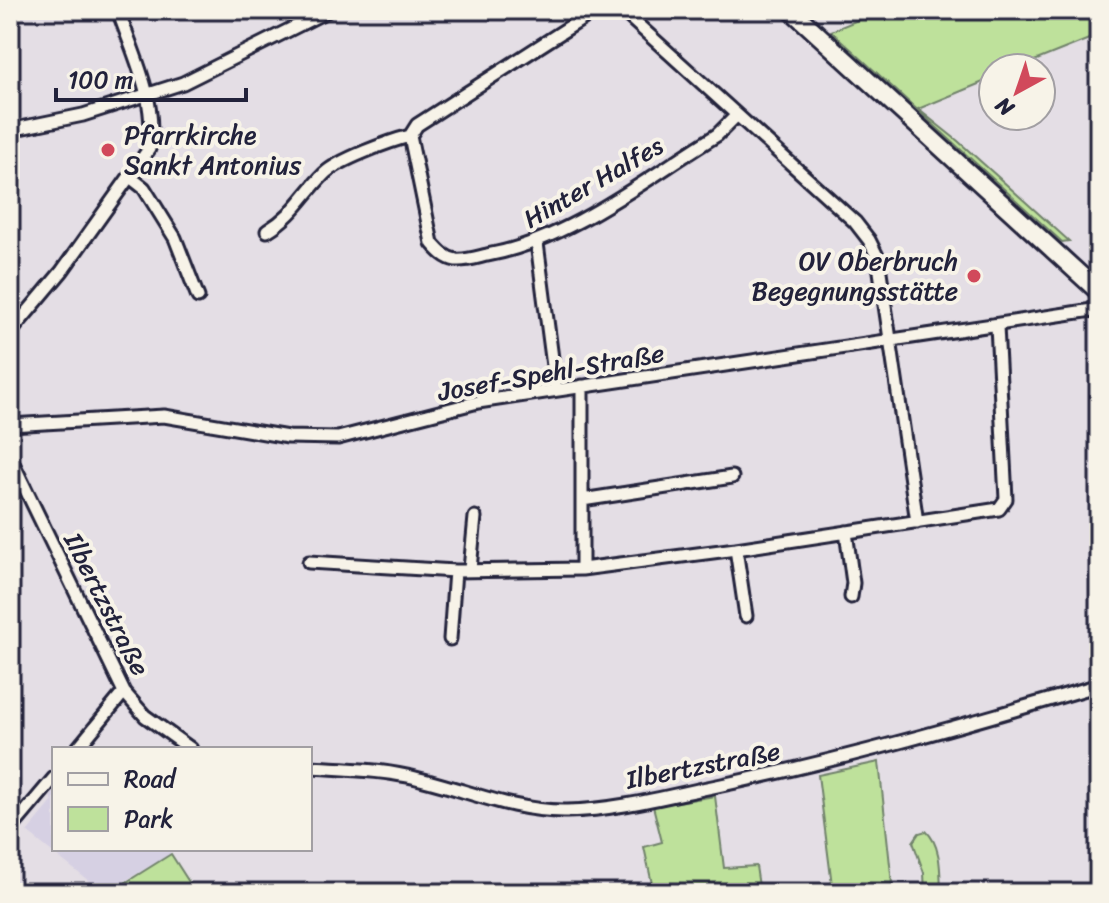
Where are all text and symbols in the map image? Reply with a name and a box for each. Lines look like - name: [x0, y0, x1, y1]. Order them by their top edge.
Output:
- scale bar: [56, 52, 246, 102]
- north arrow: [977, 52, 1057, 132]
- text: 100 m: [68, 59, 133, 101]
- text: N: [986, 87, 1024, 127]
- place label: Pfarrkirche Sankt Antonius: [124, 112, 302, 188]
- street label: Hinter Halfes: [514, 123, 672, 241]
- marker: Pfarrkirche Sankt Antonius: [99, 141, 117, 159]
- place label: OV Oberbruch Begegnungsstätte: [752, 238, 958, 314]
- marker: OV Oberbruch Begegnungsstätte: [965, 267, 983, 285]
- street label: Josef-Spehl-Straße: [433, 329, 668, 415]
- street label: Ilbertzstraße: [51, 523, 163, 684]
- street label: Ilbertzstraße: [621, 728, 784, 803]
- legend: [52, 747, 312, 851]
- text: Road: [124, 758, 178, 800]
- text: Park: [124, 798, 173, 840]

